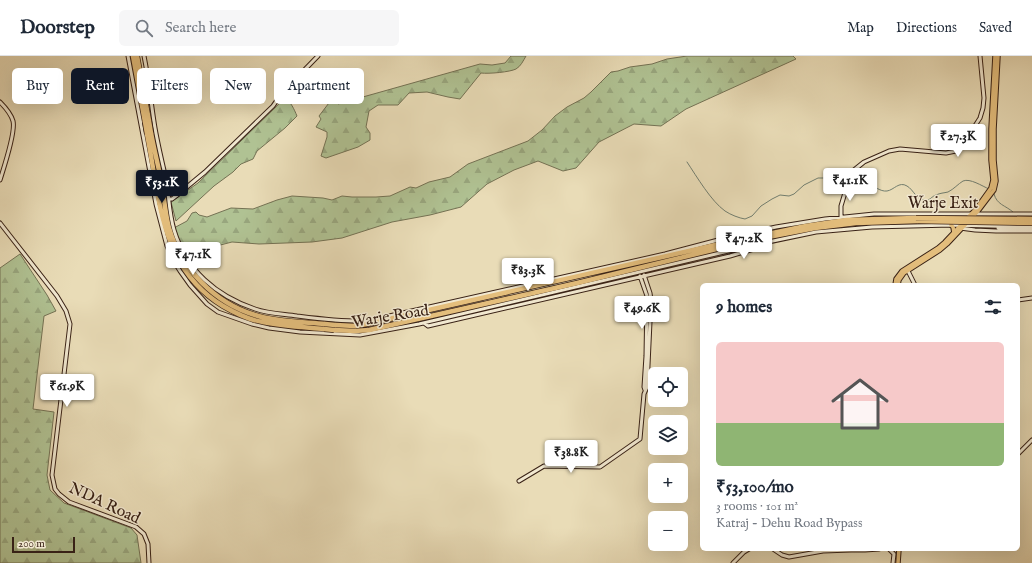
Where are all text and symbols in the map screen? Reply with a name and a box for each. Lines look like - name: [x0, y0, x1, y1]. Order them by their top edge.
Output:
- search box: [119, 10, 399, 46]
- text: Doorstep: [20, 16, 95, 40]
- icon: search: [133, 17, 155, 39]
- text: Search here: [165, 18, 236, 37]
- text: Map: [847, 19, 874, 37]
- text: Directions: [896, 19, 957, 37]
- text: Saved: [979, 19, 1012, 37]
- chip: Buy: [12, 68, 63, 104]
- chip: Rent: [71, 68, 129, 104]
- chip: Filters: [137, 68, 202, 104]
- chip: New: [210, 68, 266, 104]
- chip: Apartment: [274, 68, 364, 104]
- pin: ₹27.3K: [925, 124, 991, 158]
- text: ₹27.3K: [940, 128, 976, 145]
- pin: ₹41.1K: [817, 168, 883, 202]
- pin: ₹53.1K: [129, 170, 195, 204]
- text: ₹41.1K: [832, 172, 868, 189]
- text: ₹53.1K: [145, 174, 179, 191]
- street label: Warje Exit: [908, 194, 979, 214]
- pin: ₹47.2K: [711, 226, 777, 260]
- text: ₹47.2K: [725, 230, 763, 247]
- pin: ₹47.1K: [160, 242, 226, 276]
- text: ₹47.1K: [175, 246, 211, 263]
- pin: ₹83.3K: [495, 258, 561, 292]
- text: ₹83.3K: [511, 262, 545, 279]
- pin: ₹49.6K: [609, 296, 675, 330]
- icon: filters: [982, 296, 1004, 318]
- text: 9 homes: [716, 297, 772, 318]
- text: ₹49.6K: [623, 300, 661, 317]
- street label: Warje Road: [350, 301, 431, 333]
- map controls: [648, 367, 688, 551]
- button: locate: [648, 367, 688, 407]
- icon: home: [824, 368, 896, 440]
- pin: ₹61.9K: [34, 374, 100, 408]
- text: ₹61.9K: [49, 378, 85, 395]
- button: layers: [648, 415, 688, 455]
- pin: ₹38.8K: [538, 440, 604, 474]
- text: ₹38.8K: [554, 444, 588, 461]
- button: +: [648, 463, 688, 503]
- text: ₹53,100/mo: [716, 477, 794, 498]
- street label: NDA Road: [65, 479, 144, 529]
- text: 3 rooms · 101 m²: [716, 498, 798, 515]
- button: −: [648, 511, 688, 551]
- text: Katraj - Dehu Road Bypass: [716, 515, 863, 532]
- scale bar: [12, 535, 75, 554]
- text: 200 m: [18, 537, 45, 551]

